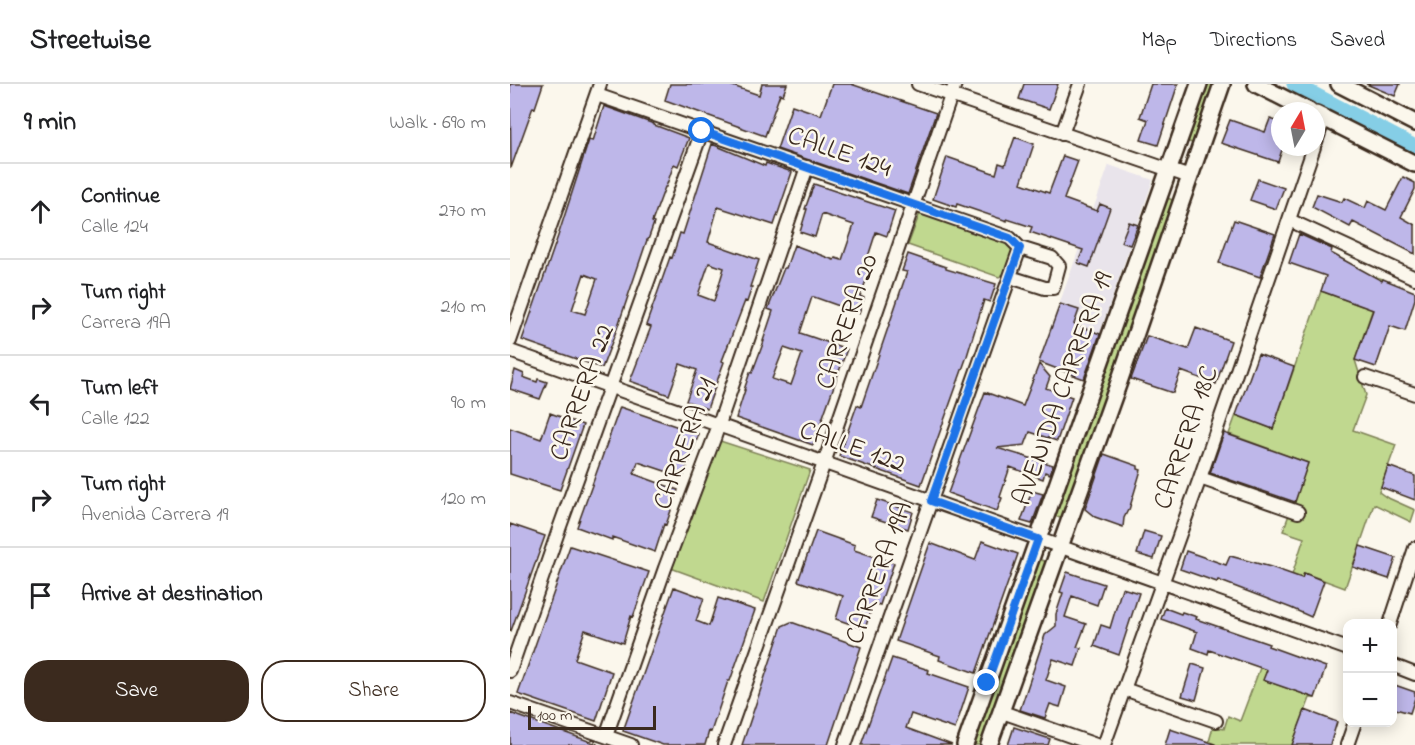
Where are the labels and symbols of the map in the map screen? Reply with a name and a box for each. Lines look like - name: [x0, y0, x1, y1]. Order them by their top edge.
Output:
- north arrow: [1271, 102, 1325, 156]
- route start: [688, 117, 714, 143]
- street label: CALLE 124: [782, 117, 896, 189]
- street label: CARRERA 20: [807, 249, 889, 395]
- street label: AVENIDA CARRERA 19: [1004, 267, 1124, 511]
- street label: CARRERA 22: [540, 319, 626, 467]
- street label: CARRERA 18C: [1144, 361, 1230, 515]
- street label: CARRERA 21: [644, 372, 728, 516]
- street label: CALLE 122: [794, 412, 910, 484]
- street label: CARRERA 19A: [836, 496, 924, 650]
- route end: [973, 669, 999, 695]
- scale bar: [528, 703, 656, 730]

